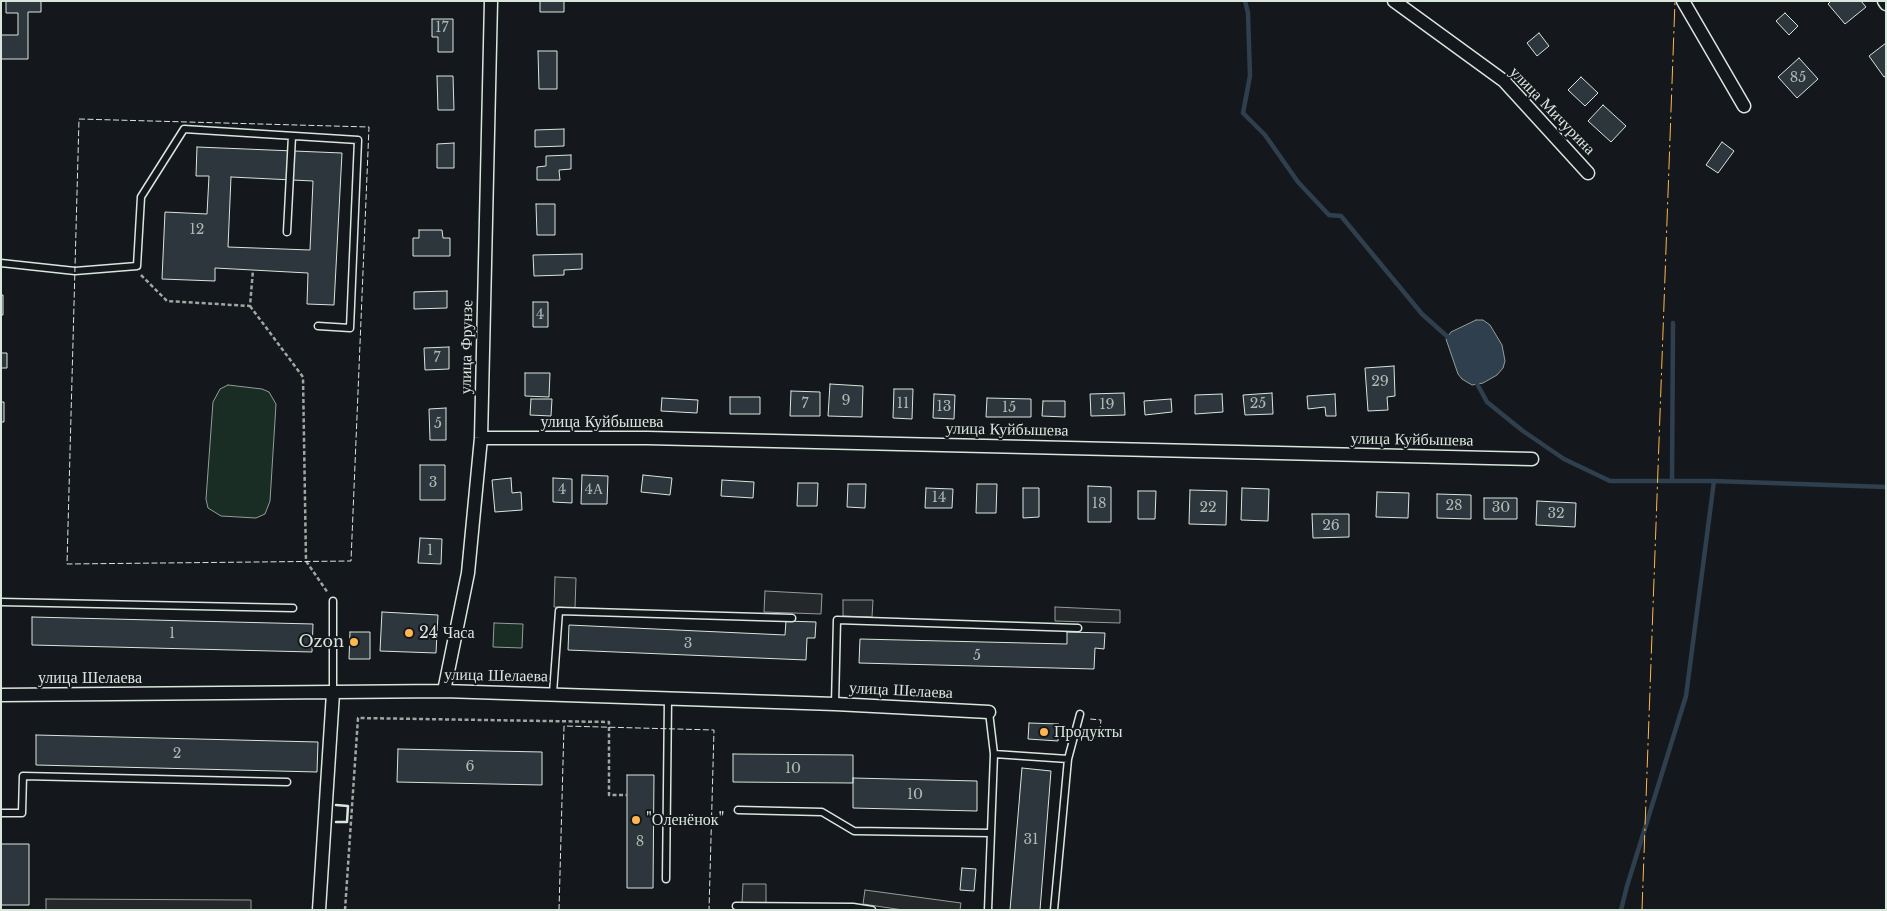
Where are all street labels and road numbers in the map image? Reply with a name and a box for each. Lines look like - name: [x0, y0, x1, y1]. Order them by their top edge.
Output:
- street label: улица Мичурина: [1505, 63, 1599, 159]
- street label: улица Фрунзе: [457, 300, 477, 394]
- street label: улица Куйбышева: [541, 412, 663, 432]
- street label: улица Куйбышева: [945, 419, 1069, 441]
- street label: улица Куйбышева: [1350, 429, 1474, 451]
- street label: улица Шелаева: [444, 665, 548, 687]
- street label: улица Шелаева: [38, 668, 142, 688]
- street label: улица Шелаева: [849, 679, 953, 703]

